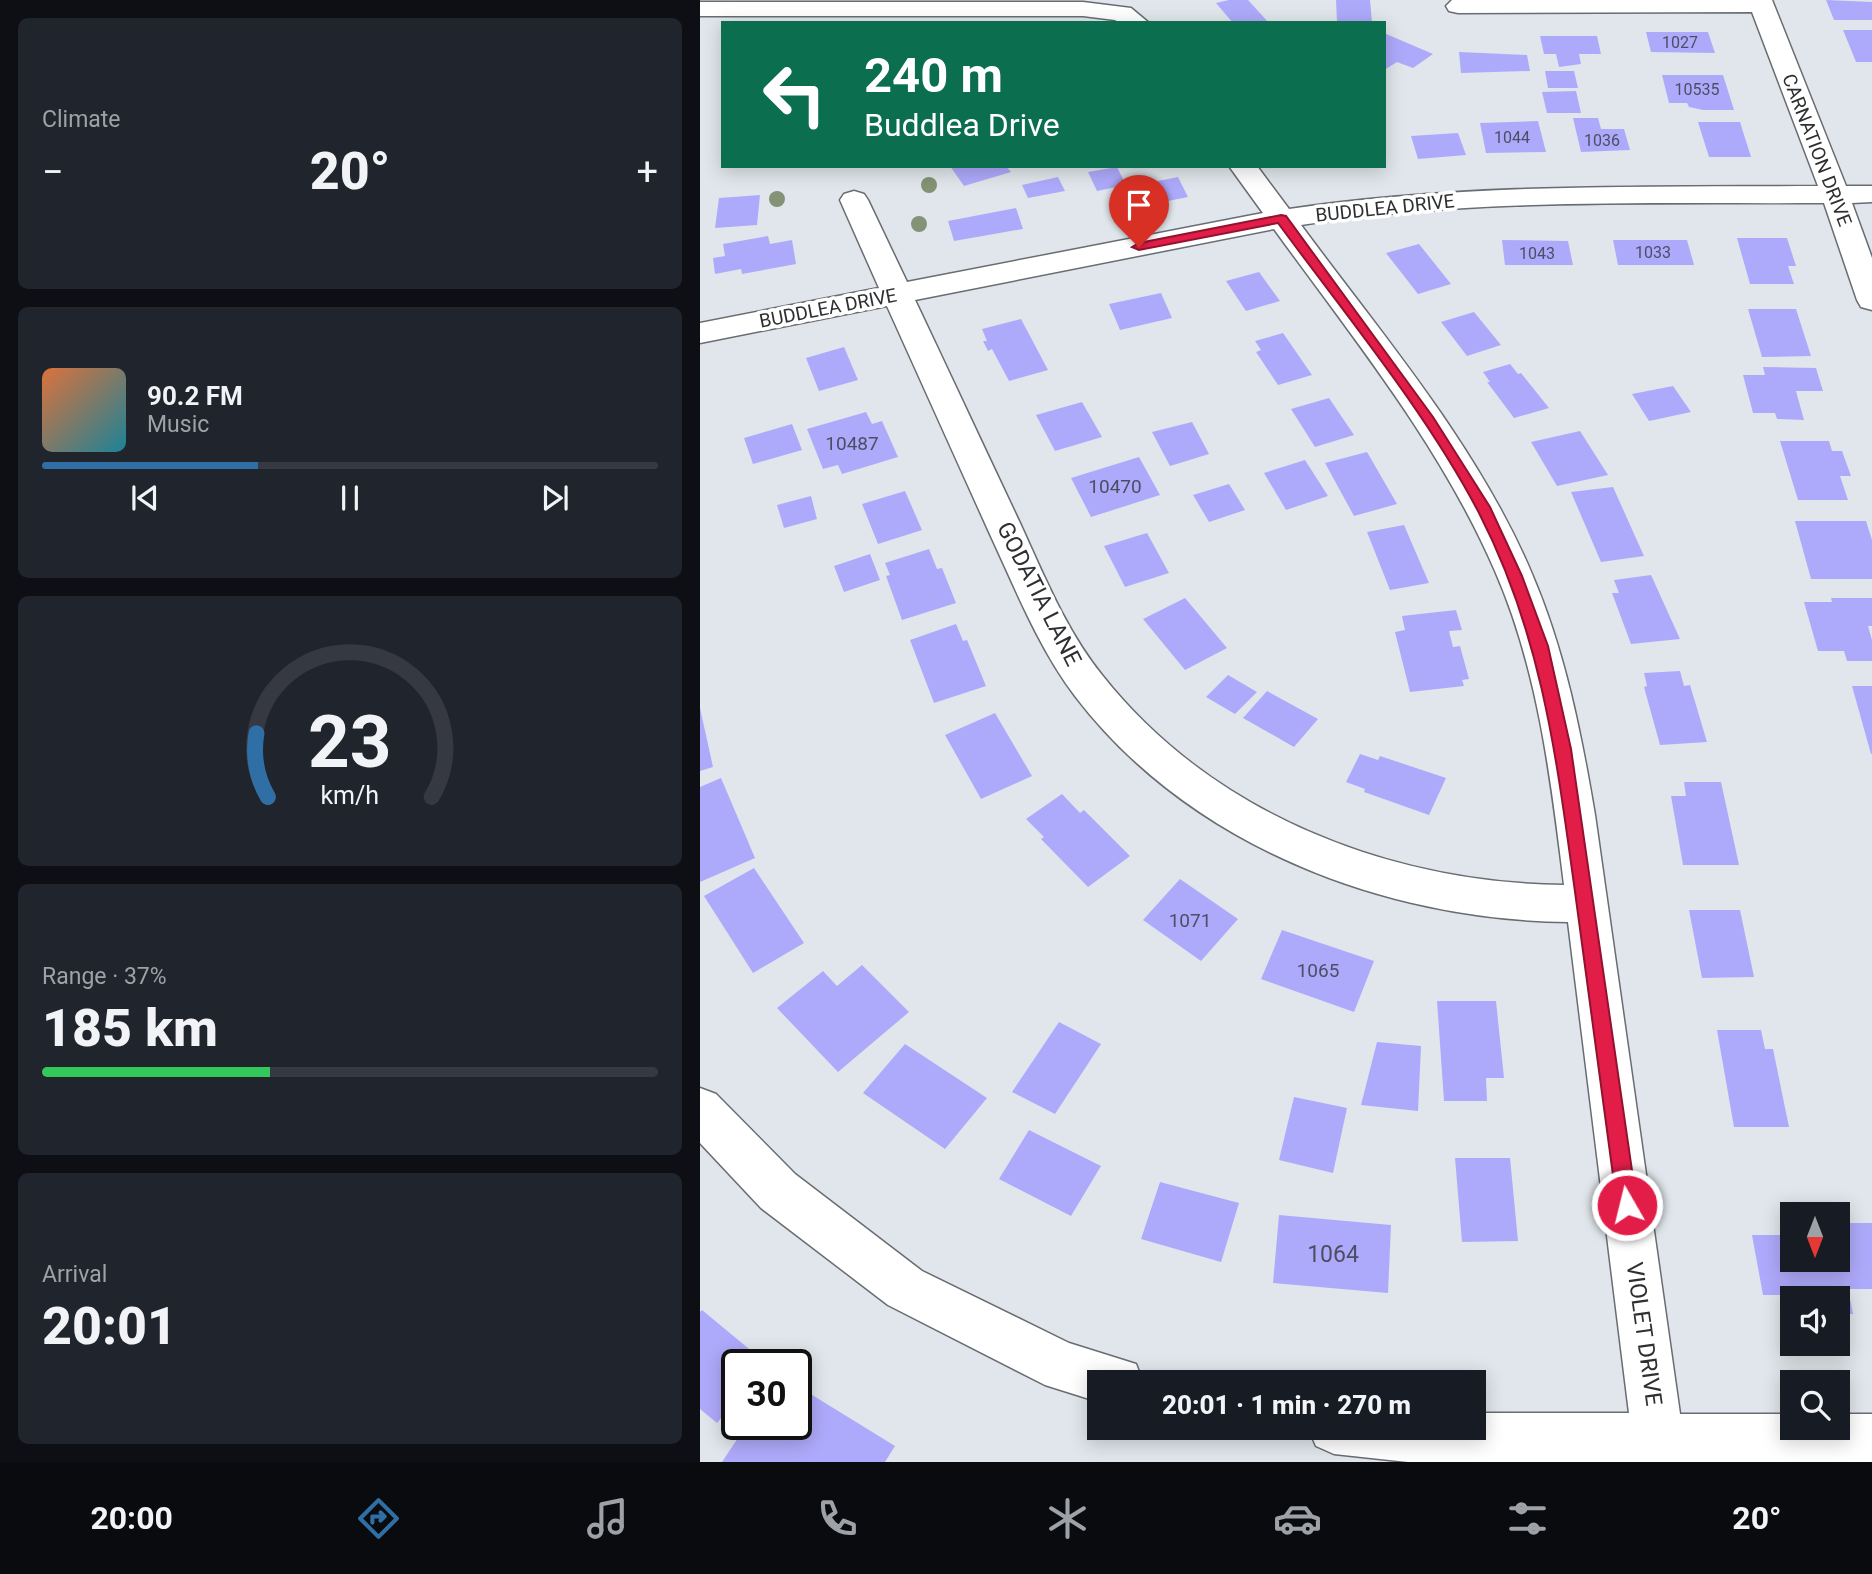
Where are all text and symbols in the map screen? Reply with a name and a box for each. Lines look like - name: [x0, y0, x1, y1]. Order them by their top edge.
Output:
- house number: 1027: [1662, 33, 1698, 52]
- text: 240 m: [864, 47, 1003, 104]
- icon: left: [749, 49, 840, 140]
- street label: CARNATION DRIVE: [1777, 70, 1857, 230]
- house number: 10535: [1675, 80, 1719, 99]
- text: Climate: [42, 106, 121, 133]
- text: Buddlea Drive: [864, 106, 1060, 144]
- house number: 1044: [1494, 128, 1530, 147]
- house number: 1036: [1584, 131, 1620, 150]
- text: 20°: [310, 141, 390, 202]
- text: −: [42, 150, 64, 194]
- text: +: [636, 150, 658, 194]
- pin: [1109, 175, 1169, 247]
- icon: arrive: [1120, 186, 1158, 224]
- street label: BUDDLEA DRIVE: [1314, 189, 1456, 227]
- house number: 1033: [1635, 243, 1671, 262]
- house number: 1043: [1519, 244, 1555, 263]
- street label: BUDDLEA DRIVE: [757, 283, 899, 333]
- text: 90.2 FM: [147, 381, 243, 411]
- text: Music: [147, 411, 209, 438]
- house number: 10487: [825, 432, 879, 455]
- house number: 10470: [1088, 475, 1142, 498]
- icon: previous: [126, 479, 164, 517]
- icon: pause: [331, 479, 369, 517]
- icon: next: [536, 479, 574, 517]
- street label: GODATIA LANE: [991, 518, 1087, 670]
- text: 23: [308, 699, 392, 785]
- text: km/h: [321, 781, 379, 810]
- house number: 1071: [1169, 909, 1211, 932]
- house number: 1065: [1297, 959, 1339, 982]
- text: Range · 37%: [42, 963, 167, 990]
- text: 185 km: [42, 998, 218, 1059]
- position arrow: [1590, 1168, 1664, 1242]
- north arrow: [1780, 1202, 1850, 1272]
- map controls: [1780, 1202, 1850, 1440]
- house number: 1064: [1307, 1241, 1359, 1268]
- text: Arrival: [42, 1261, 107, 1288]
- street label: VIOLET DRIVE: [1621, 1261, 1667, 1407]
- button: sound: [1780, 1286, 1850, 1356]
- text: 20:01: [42, 1296, 177, 1357]
- speed limit sign: 30: [721, 1349, 812, 1440]
- button: search: [1780, 1370, 1850, 1440]
- text: 20:01 · 1 min · 270 m: [1162, 1390, 1411, 1420]
- icon: directions: [354, 1494, 403, 1543]
- icon: music: [583, 1494, 632, 1543]
- icon: phone: [813, 1494, 862, 1543]
- icon: climate: [1043, 1494, 1092, 1543]
- icon: car: [1273, 1494, 1322, 1543]
- icon: filters: [1503, 1494, 1552, 1543]
- text: 20:00: [90, 1499, 173, 1537]
- text: 20°: [1732, 1499, 1782, 1537]

